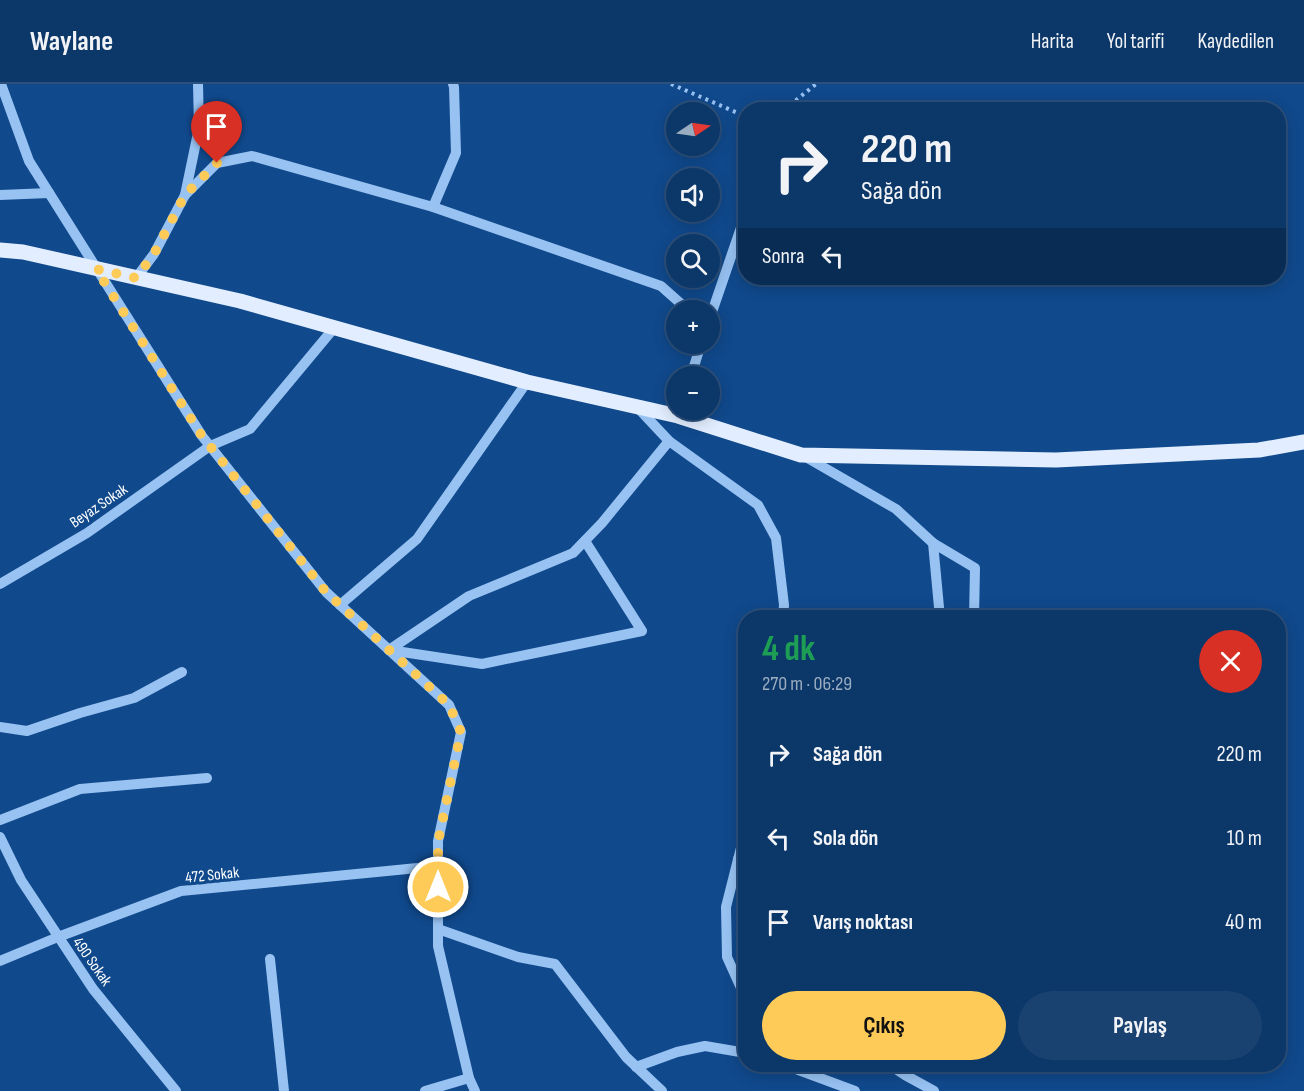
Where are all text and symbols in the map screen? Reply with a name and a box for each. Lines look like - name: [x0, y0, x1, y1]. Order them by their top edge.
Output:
- text: Waylane: [30, 25, 113, 58]
- text: Harita: [1031, 29, 1074, 54]
- text: Yol tarifi: [1107, 29, 1165, 54]
- text: Kaydedilen: [1198, 29, 1274, 54]
- pin: [191, 101, 242, 163]
- north arrow: [666, 102, 720, 156]
- map controls: [666, 102, 720, 420]
- icon: arrive: [200, 110, 233, 143]
- text: 220 m: [861, 124, 952, 175]
- icon: right: [762, 126, 840, 204]
- button: sound: [666, 168, 720, 222]
- text: Sağa dön: [861, 175, 942, 207]
- button: search: [666, 234, 720, 288]
- icon: left: [816, 240, 849, 273]
- text: Sonra: [762, 243, 804, 270]
- button: +: [666, 300, 720, 354]
- button: −: [666, 366, 720, 420]
- street label: Beyaz Sokak: [66, 480, 131, 532]
- text: 4 dk: [762, 628, 815, 671]
- button: close: [1199, 630, 1262, 693]
- text: 270 m · 06:29: [762, 672, 852, 696]
- icon: right: [762, 738, 795, 771]
- text: Sağa dön: [813, 741, 882, 768]
- text: 220 m: [1216, 741, 1262, 768]
- icon: left: [762, 822, 795, 855]
- text: Sola dön: [813, 825, 878, 852]
- text: 10 m: [1227, 825, 1262, 852]
- position arrow: [406, 855, 470, 919]
- street label: 472 Sokak: [184, 863, 240, 888]
- icon: arrive: [762, 906, 795, 939]
- text: Varış noktası: [813, 909, 913, 936]
- text: 40 m: [1225, 909, 1262, 936]
- street label: 490 Sokak: [68, 934, 115, 990]
- button: Çıkış: [762, 991, 1006, 1060]
- button: Paylaş: [1018, 991, 1262, 1060]

